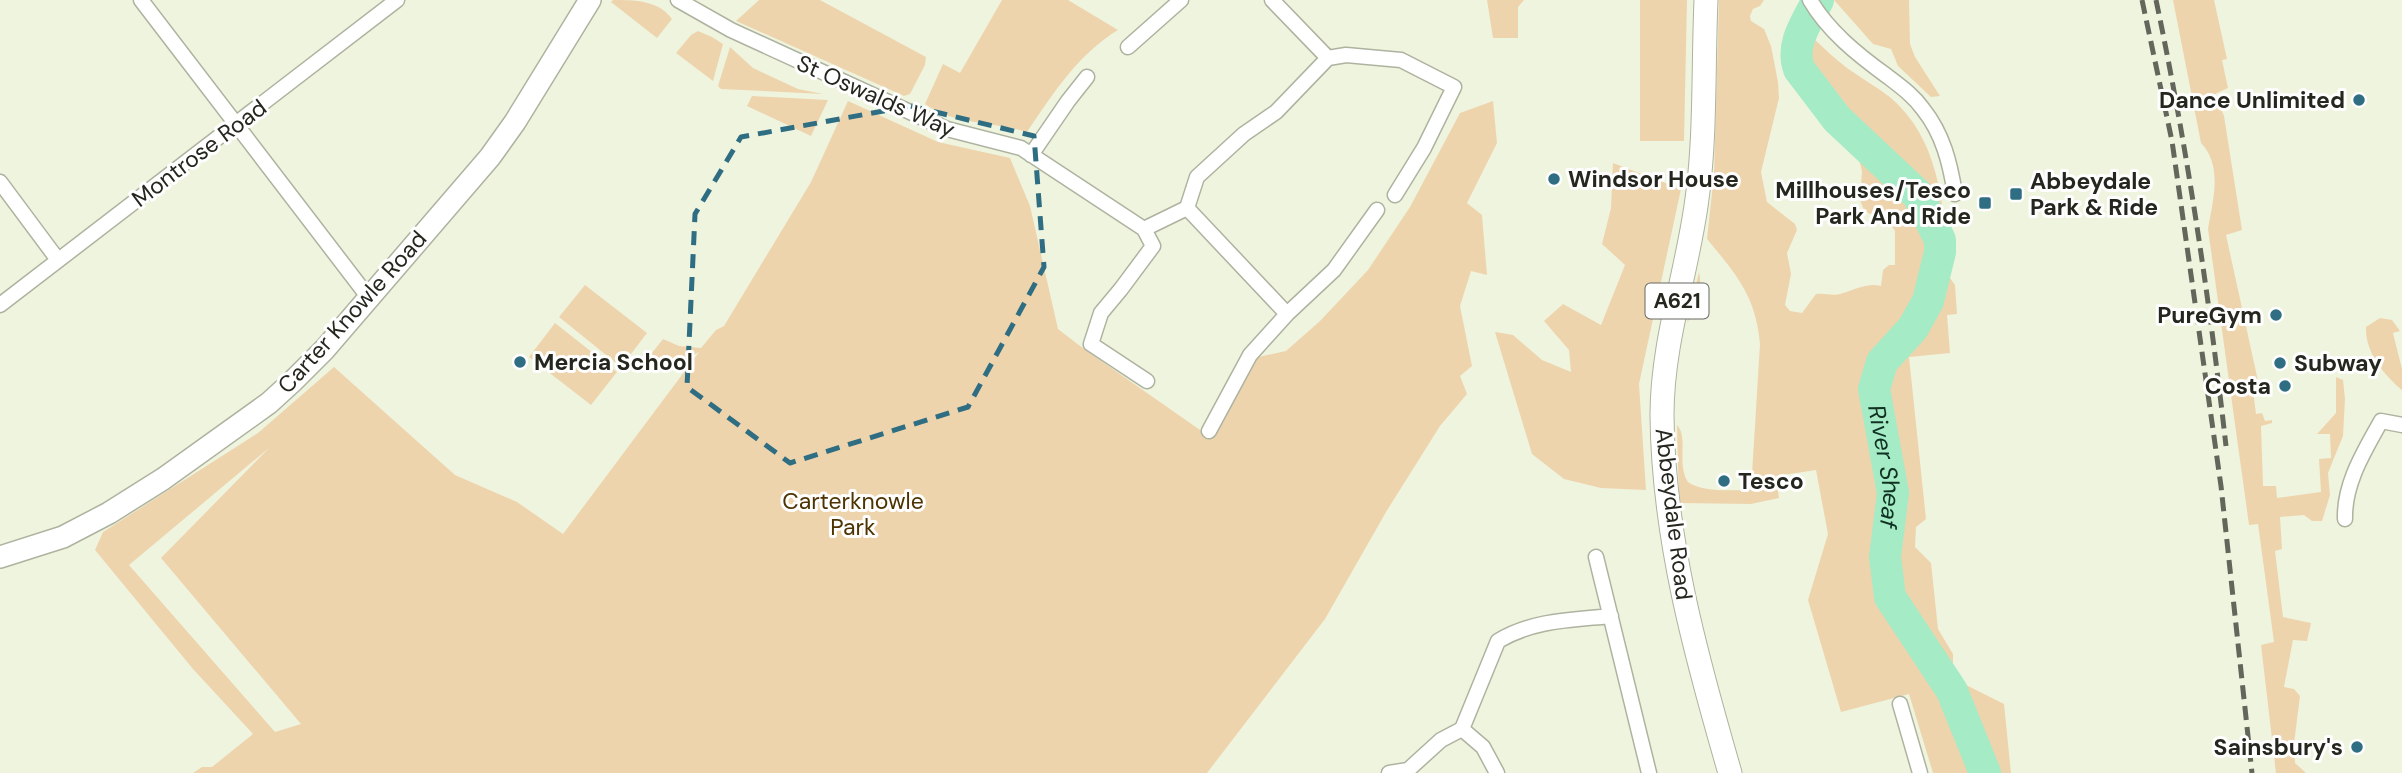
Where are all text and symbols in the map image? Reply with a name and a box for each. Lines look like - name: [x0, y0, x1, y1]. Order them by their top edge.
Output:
- street label: St Oswalds Way: [792, 48, 960, 144]
- place label: Dance Unlimited: [2159, 85, 2345, 115]
- marker: Dance Unlimited: [2351, 92, 2367, 108]
- street label: Montrose Road: [126, 93, 272, 213]
- place label: Windsor House: [1568, 164, 1739, 194]
- place label: Abbeydale Park & Ride: [2030, 166, 2158, 222]
- marker: Windsor House: [1546, 171, 1562, 187]
- place label: Millhouses/Tesco Park And Ride: [1775, 175, 1971, 231]
- marker: Abbeydale Park & Ride: [2008, 186, 2024, 202]
- marker: Millhouses/Tesco Park And Ride: [1977, 195, 1993, 211]
- street label: Carter Knowle Road: [271, 224, 433, 400]
- road number: A621: [1646, 284, 1708, 318]
- place label: PureGym: [2157, 300, 2262, 330]
- marker: PureGym: [2268, 307, 2284, 323]
- place label: Mercia School: [534, 347, 693, 377]
- place label: Subway: [2294, 348, 2382, 378]
- marker: Mercia School: [512, 354, 528, 370]
- marker: Subway: [2272, 355, 2288, 371]
- place label: Costa: [2205, 371, 2271, 401]
- marker: Costa: [2277, 378, 2293, 394]
- water label: River Sheaf: [1862, 402, 1908, 532]
- street label: Abbeydale Road: [1649, 426, 1699, 602]
- place label: Tesco: [1738, 466, 1804, 496]
- marker: Tesco: [1716, 473, 1732, 489]
- park label: Carterknowle Park: [782, 486, 924, 542]
- place label: Sainsbury's: [2214, 732, 2343, 762]
- marker: Sainsbury's: [2349, 739, 2365, 755]

